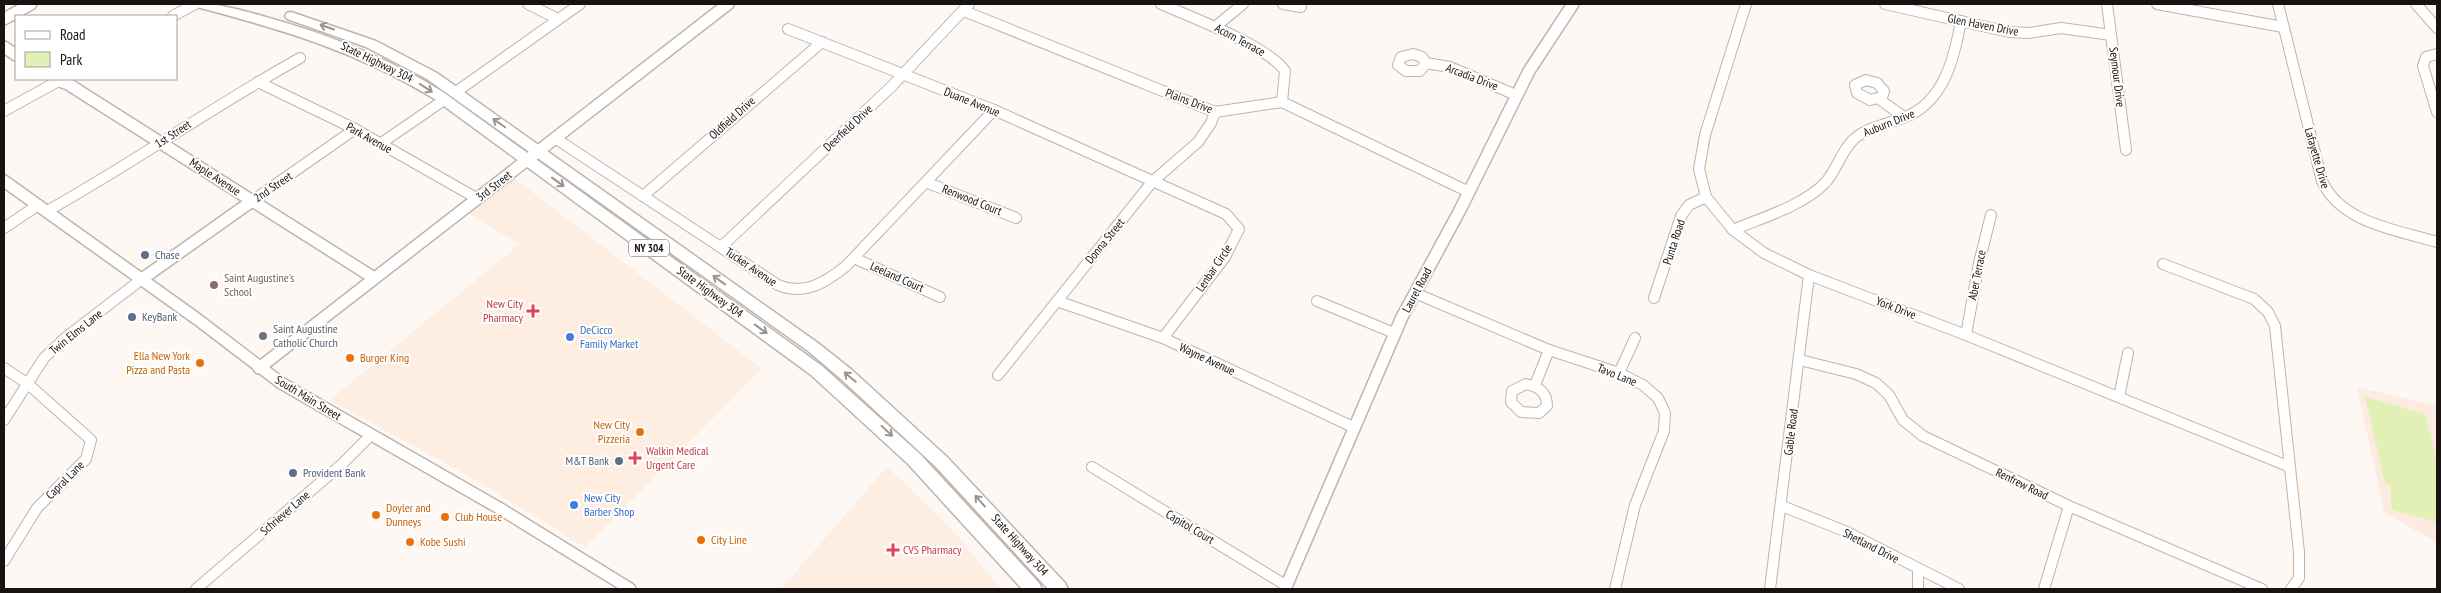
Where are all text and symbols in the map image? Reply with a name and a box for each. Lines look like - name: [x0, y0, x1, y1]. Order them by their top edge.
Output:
- street label: Glen Haven Drive: [1946, 10, 2020, 39]
- legend: [15, 15, 178, 80]
- street label: Acorn Terrace: [1212, 20, 1268, 59]
- one-way arrow: [320, 22, 335, 31]
- text: Road: [60, 25, 86, 44]
- street label: State Highway 304: [339, 38, 416, 86]
- street label: Seymour Drive: [2106, 46, 2129, 108]
- text: Park: [60, 50, 82, 69]
- street label: Arcadia Drive: [1444, 60, 1501, 93]
- one-way arrow: [419, 83, 433, 93]
- street label: Duane Avenue: [942, 84, 1002, 120]
- street label: Plains Drive: [1163, 85, 1215, 116]
- street label: Oldfield Drive: [705, 93, 758, 142]
- street label: Deerfield Drive: [820, 101, 875, 154]
- street label: Auburn Drive: [1861, 105, 1917, 140]
- street label: 1st Street: [152, 116, 194, 151]
- one-way arrow: [492, 118, 506, 128]
- street label: Park Avenue: [344, 119, 395, 156]
- street label: Lafayette Drive: [2302, 126, 2333, 190]
- street label: Maple Avenue: [187, 154, 244, 199]
- street label: 3rd Street: [473, 167, 515, 204]
- street label: 2nd Street: [251, 168, 295, 205]
- one-way arrow: [551, 177, 565, 187]
- street label: Renwood Court: [940, 181, 1005, 219]
- street label: Donna Street: [1082, 214, 1128, 266]
- street label: Punta Road: [1659, 217, 1688, 266]
- road number: NY 304: [629, 240, 669, 256]
- street label: Lenbar Circle: [1192, 241, 1235, 294]
- street label: Tucker Avenue: [723, 244, 780, 289]
- place label: Chase: [155, 247, 180, 262]
- street label: Aber Terrace: [1964, 248, 1989, 301]
- marker: Chase: [139, 249, 151, 261]
- street label: Leeland Court: [868, 258, 927, 295]
- street label: State Highway 304: [674, 263, 747, 321]
- street label: Laurel Road: [1398, 265, 1435, 315]
- place label: Saint Augustine's School: [224, 270, 294, 299]
- one-way arrow: [712, 275, 726, 285]
- marker: Saint Augustine's School: [208, 279, 220, 291]
- street label: York Drive: [1874, 293, 1918, 322]
- place label: New City Pharmacy: [483, 296, 523, 325]
- marker: New City Pharmacy: [527, 305, 539, 317]
- street label: Twin Elms Lane: [46, 306, 105, 358]
- place label: KeyBank: [142, 309, 177, 324]
- marker: KeyBank: [126, 311, 138, 323]
- place label: Saint Augustine Catholic Church: [273, 321, 338, 350]
- place label: DeCicco Family Market: [580, 322, 639, 351]
- one-way arrow: [754, 323, 767, 334]
- marker: Saint Augustine Catholic Church: [257, 330, 269, 342]
- marker: DeCicco Family Market: [564, 331, 576, 343]
- street label: Wayne Avenue: [1177, 339, 1237, 378]
- place label: Ella New York Pizza and Pasta: [126, 348, 190, 377]
- place label: Burger King: [360, 350, 409, 365]
- marker: Burger King: [344, 352, 356, 364]
- marker: Ella New York Pizza and Pasta: [194, 357, 206, 369]
- street label: Tavo Lane: [1595, 360, 1639, 389]
- one-way arrow: [844, 371, 857, 382]
- street label: South Main Street: [273, 372, 345, 424]
- street label: Gable Road: [1780, 408, 1801, 456]
- place label: New City Pizzeria: [593, 417, 630, 446]
- one-way arrow: [881, 425, 893, 437]
- marker: New City Pizzeria: [634, 426, 646, 438]
- place label: Walkin Medical Urgent Care: [646, 443, 709, 472]
- marker: Walkin Medical Urgent Care: [628, 451, 642, 465]
- place label: M&T Bank: [566, 453, 609, 468]
- marker: M&T Bank: [613, 455, 625, 467]
- street label: Capral Lane: [42, 457, 87, 502]
- street label: Renfrew Road: [1993, 464, 2051, 503]
- place label: Provident Bank: [303, 465, 366, 480]
- marker: Provident Bank: [287, 467, 299, 479]
- street label: Schriever Lane: [257, 487, 312, 538]
- place label: New City Barber Shop: [584, 490, 635, 519]
- one-way arrow: [974, 495, 986, 508]
- marker: New City Barber Shop: [568, 499, 580, 511]
- place label: Doyler and Dunneys: [386, 500, 431, 529]
- street label: Capitol Court: [1163, 506, 1218, 547]
- marker: Doyler and Dunneys: [370, 509, 382, 521]
- place label: Club House: [455, 509, 502, 524]
- marker: Club House: [439, 511, 451, 523]
- street label: State Highway 304: [989, 511, 1053, 579]
- street label: Shetland Drive: [1841, 525, 1902, 566]
- place label: City Line: [711, 532, 747, 547]
- place label: Kobe Sushi: [420, 534, 466, 549]
- marker: City Line: [695, 534, 707, 546]
- marker: Kobe Sushi: [404, 536, 416, 548]
- place label: CVS Pharmacy: [903, 542, 962, 557]
- marker: CVS Pharmacy: [887, 544, 899, 556]

